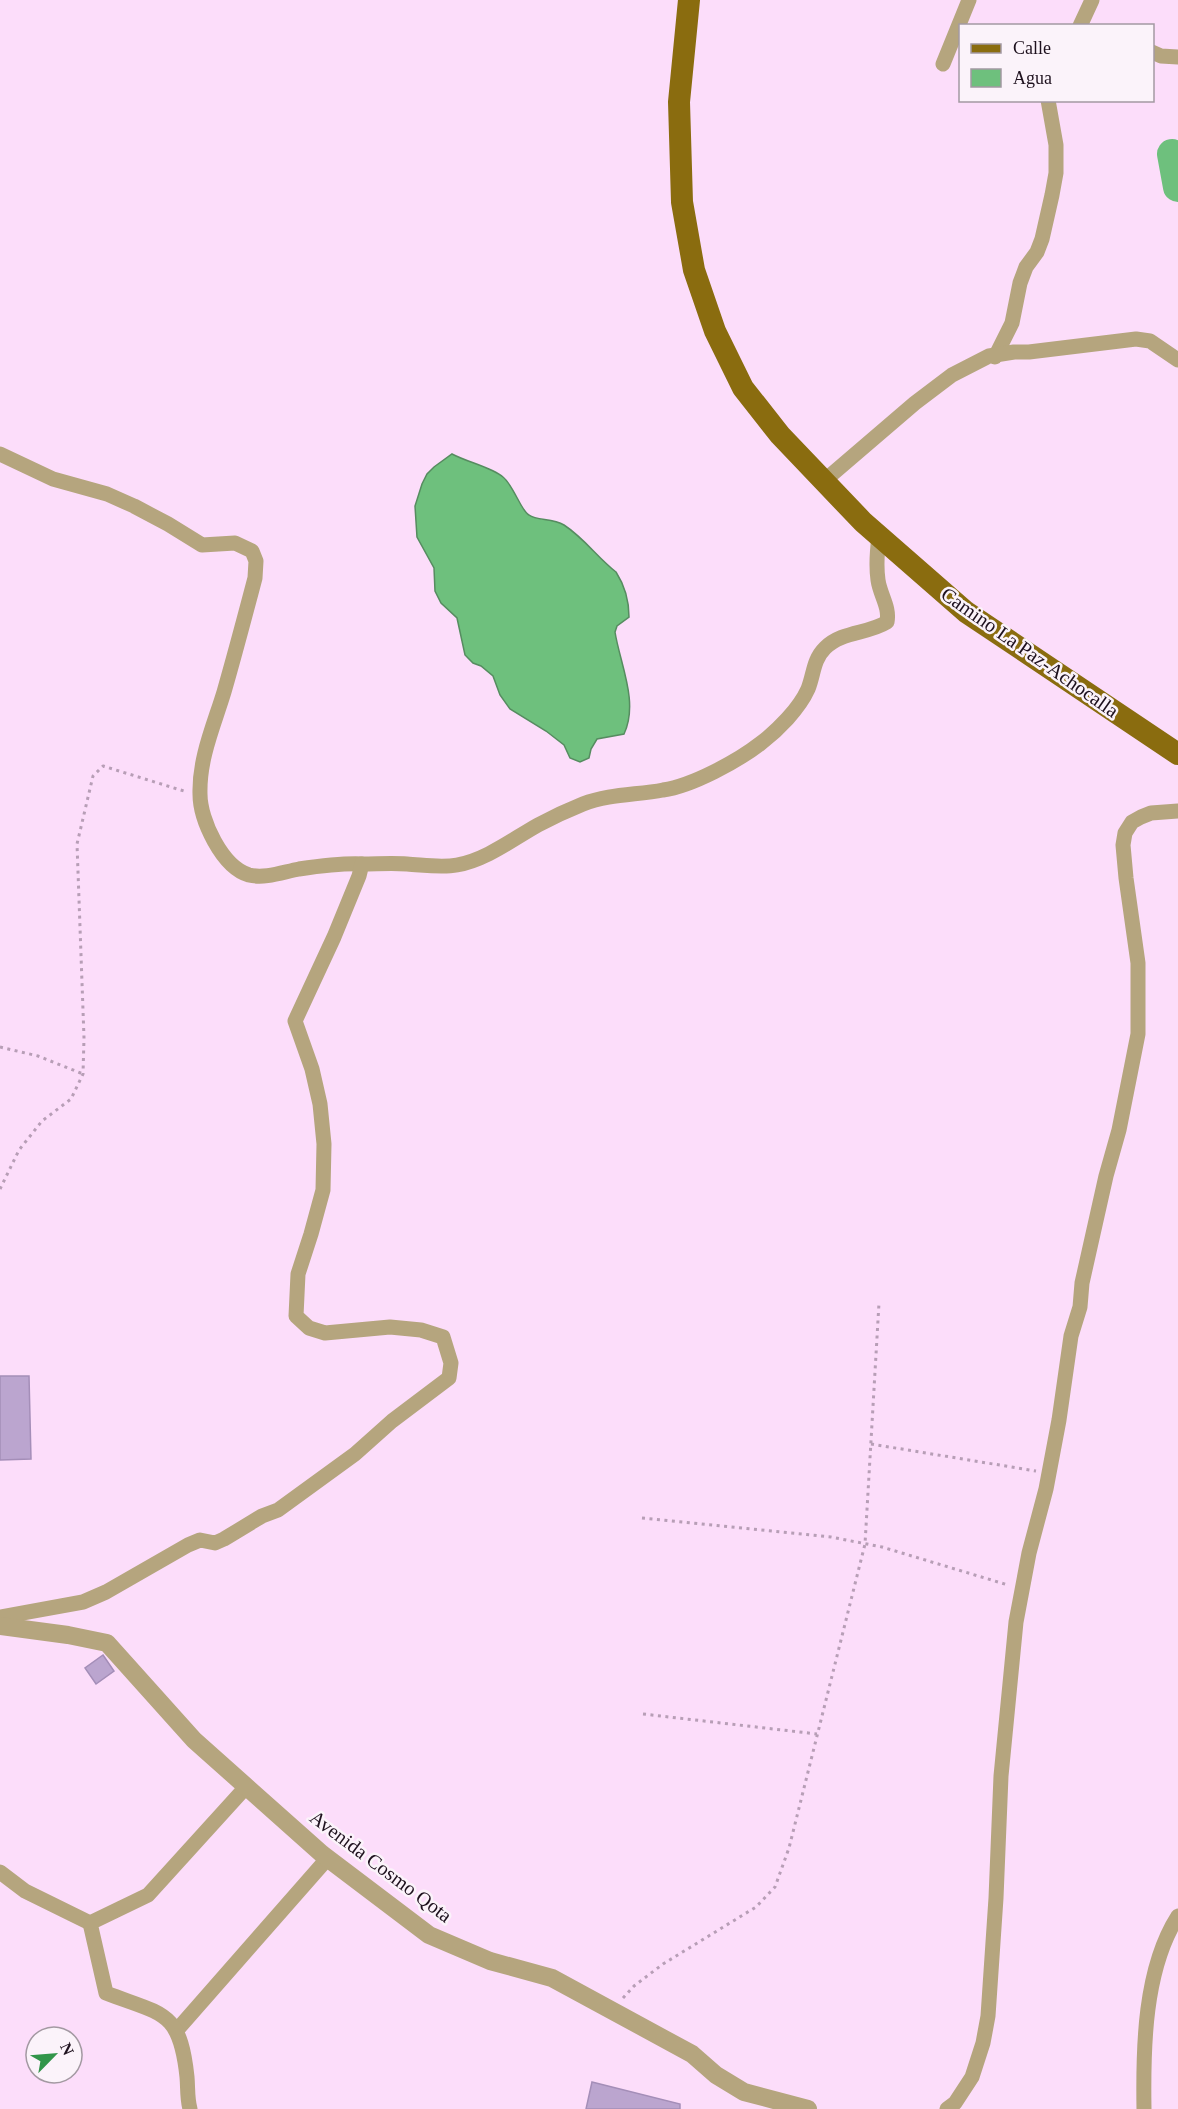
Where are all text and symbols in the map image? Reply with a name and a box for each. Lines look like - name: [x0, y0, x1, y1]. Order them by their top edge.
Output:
- legend: [959, 24, 1154, 102]
- text: Calle: [1013, 38, 1051, 58]
- text: Agua: [1013, 68, 1052, 88]
- street label: Camino La Paz-Achocalla: [937, 582, 1123, 722]
- street label: Avenida Cosmo Qota: [306, 1806, 456, 1927]
- north arrow: [24, 2025, 84, 2085]
- text: N: [57, 2040, 77, 2058]

